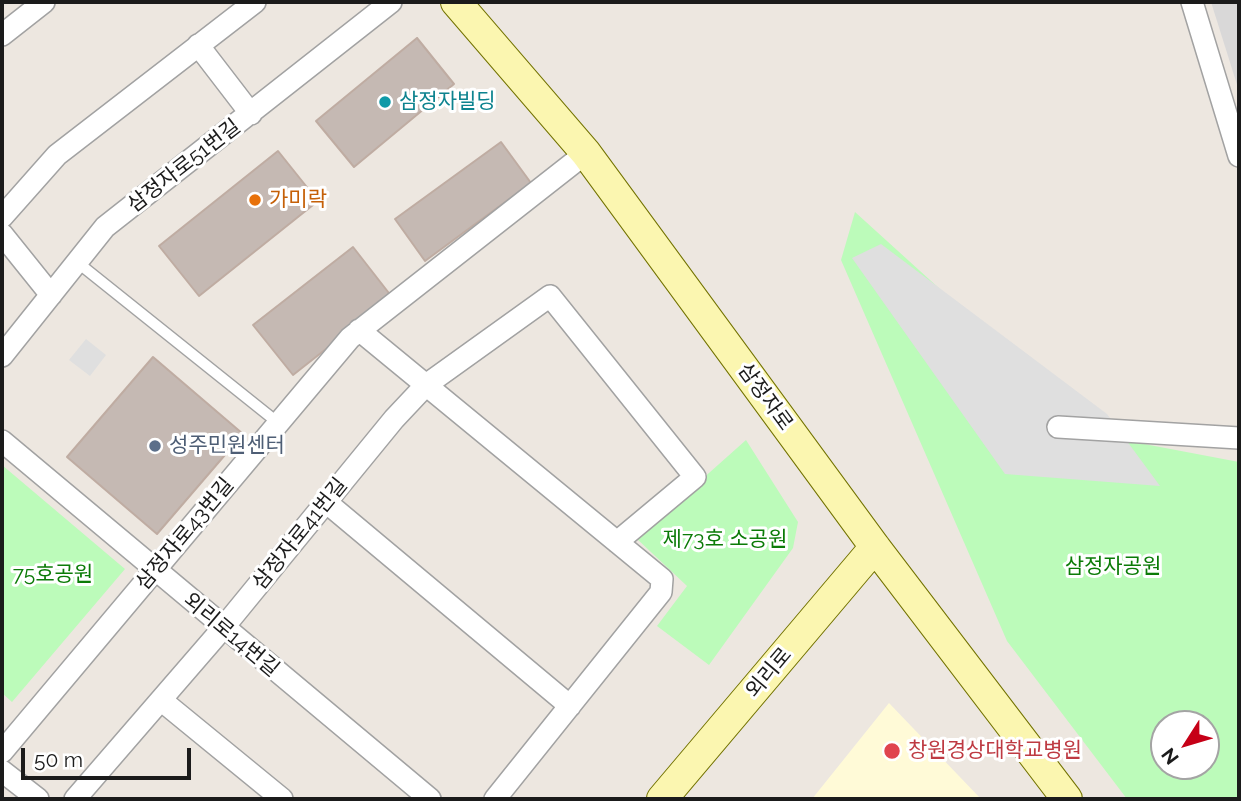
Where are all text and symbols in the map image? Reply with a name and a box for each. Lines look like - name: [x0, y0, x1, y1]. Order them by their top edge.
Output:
- place label: 삼정자빌딩: [399, 89, 496, 115]
- marker: 삼정자빌딩: [377, 94, 393, 110]
- street label: 삼정자로51번길: [123, 114, 245, 218]
- place label: 가미락: [269, 187, 327, 213]
- marker: 가미락: [247, 192, 263, 208]
- street label: 삼정자로: [732, 358, 798, 436]
- place label: 성주민원센터: [169, 433, 285, 459]
- marker: 성주민원센터: [147, 438, 163, 454]
- street label: 삼정자로43번길: [131, 473, 239, 595]
- street label: 삼정자로41번길: [247, 473, 353, 595]
- park label: 제73호 소공원: [663, 527, 787, 553]
- park label: 삼정자공원: [1065, 554, 1161, 580]
- park label: 75호공원: [13, 562, 93, 588]
- street label: 외리로14번길: [178, 588, 284, 682]
- street label: 외리로: [741, 643, 797, 703]
- north arrow: [1150, 710, 1220, 780]
- scale bar: [24, 734, 194, 778]
- place label: 창원경상대학교병원: [908, 738, 1082, 764]
- marker: 창원경상대학교병원: [882, 741, 902, 761]
- text: N: [1157, 744, 1183, 769]
- text: 50 m: [34, 747, 83, 772]

